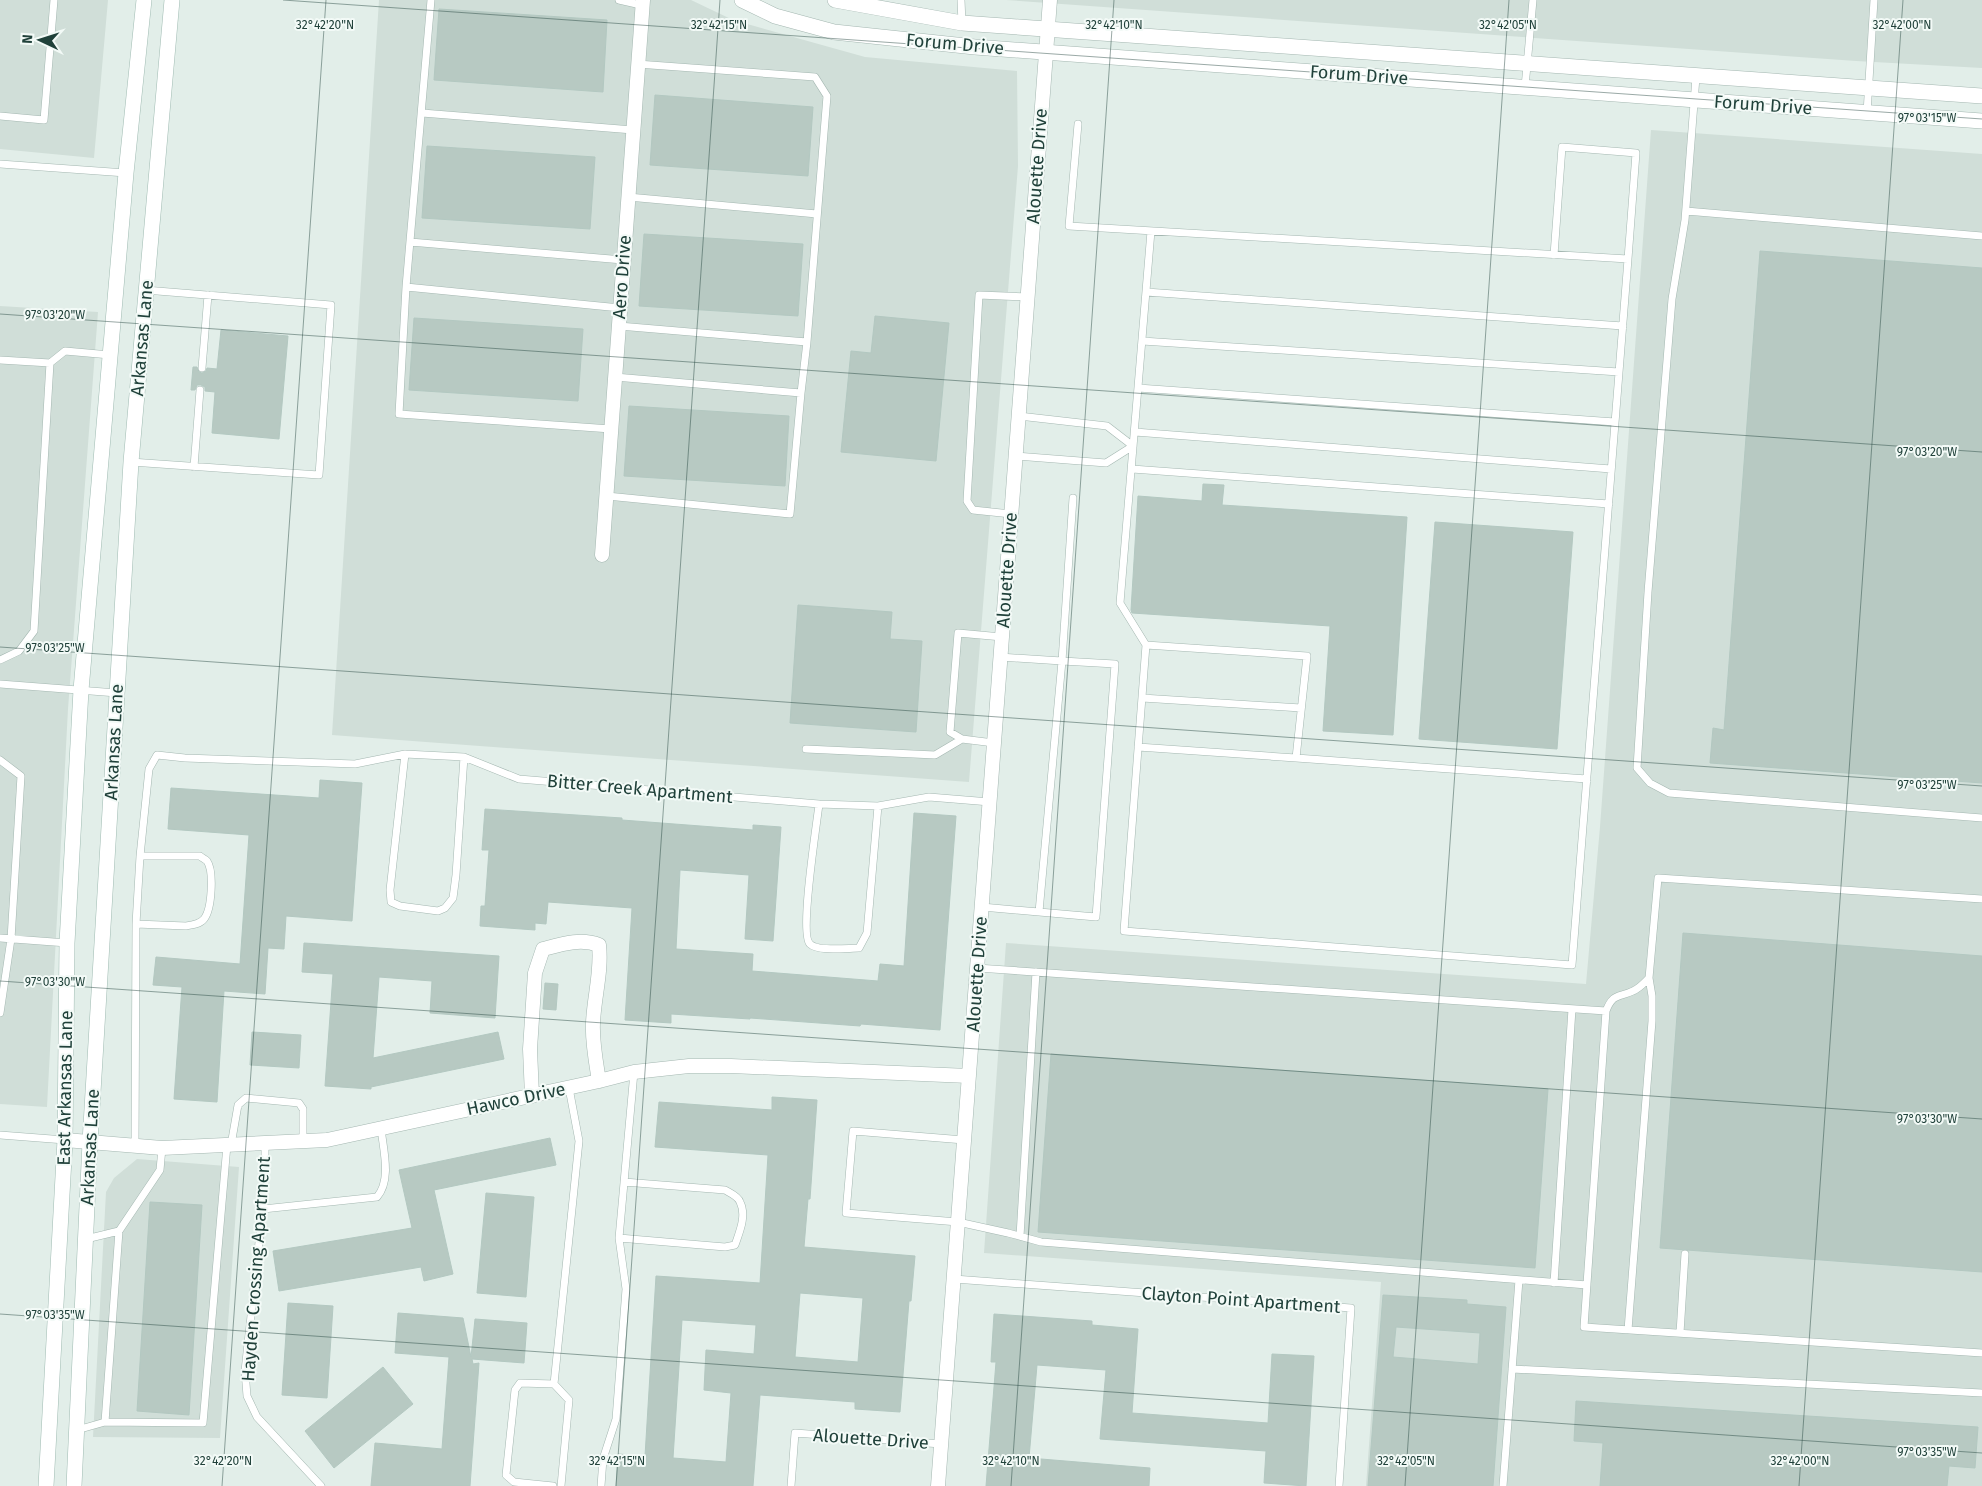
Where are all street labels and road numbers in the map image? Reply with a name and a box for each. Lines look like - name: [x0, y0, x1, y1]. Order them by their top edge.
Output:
- street label: Forum Drive: [905, 29, 1005, 59]
- street label: Forum Drive: [1309, 61, 1409, 89]
- street label: Forum Drive: [1713, 91, 1813, 119]
- street label: Alouette Drive: [1022, 107, 1052, 225]
- street label: Aero Drive: [608, 234, 636, 320]
- street label: Arkansas Lane: [126, 279, 158, 397]
- street label: Alouette Drive: [992, 511, 1022, 629]
- street label: Arkansas Lane: [100, 683, 128, 801]
- street label: Bitter Creek Apartment: [546, 770, 734, 808]
- street label: Alouette Drive: [962, 915, 992, 1033]
- street label: East Arkansas Lane: [53, 1010, 77, 1166]
- street label: Hawco Drive: [465, 1078, 567, 1120]
- street label: Arkansas Lane: [76, 1088, 104, 1206]
- street label: Hayden Crossing Apartment: [237, 1155, 275, 1382]
- street label: Clayton Point Apartment: [1141, 1282, 1342, 1318]
- street label: Alouette Drive: [812, 1424, 930, 1454]

